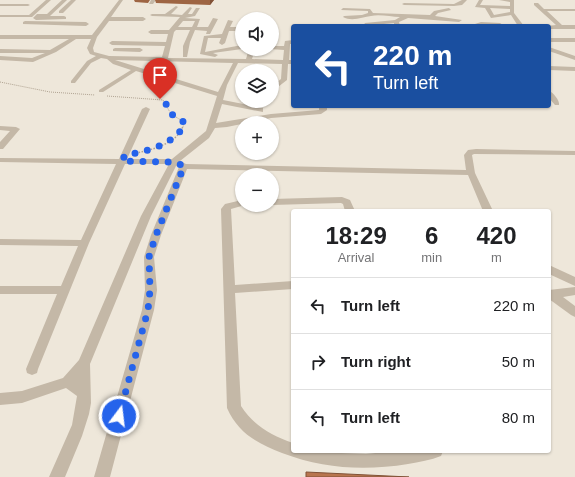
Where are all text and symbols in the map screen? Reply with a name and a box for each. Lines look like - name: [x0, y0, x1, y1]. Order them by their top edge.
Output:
- map controls: [235, 12, 279, 212]
- button: sound: [235, 12, 279, 56]
- icon: left: [307, 40, 359, 92]
- text: 220 m: [373, 40, 452, 71]
- pin: [143, 58, 177, 99]
- icon: arrive: [149, 64, 171, 86]
- button: layers: [235, 64, 279, 108]
- text: Turn left: [373, 73, 438, 93]
- button: +: [235, 116, 279, 160]
- button: −: [235, 168, 279, 212]
- text: 18:29: [325, 222, 387, 249]
- text: 6: [425, 222, 438, 249]
- text: 420: [477, 222, 517, 249]
- text: Arrival: [338, 250, 375, 265]
- text: min: [421, 250, 442, 265]
- text: m: [491, 250, 502, 265]
- icon: left: [307, 295, 329, 317]
- text: Turn left: [341, 297, 400, 314]
- text: 220 m: [493, 297, 535, 314]
- icon: right: [307, 351, 329, 373]
- text: Turn right: [341, 353, 411, 370]
- text: 50 m: [502, 353, 535, 370]
- position arrow: [98, 395, 140, 437]
- icon: left: [307, 407, 329, 429]
- text: Turn left: [341, 409, 400, 426]
- text: 80 m: [502, 409, 535, 426]

